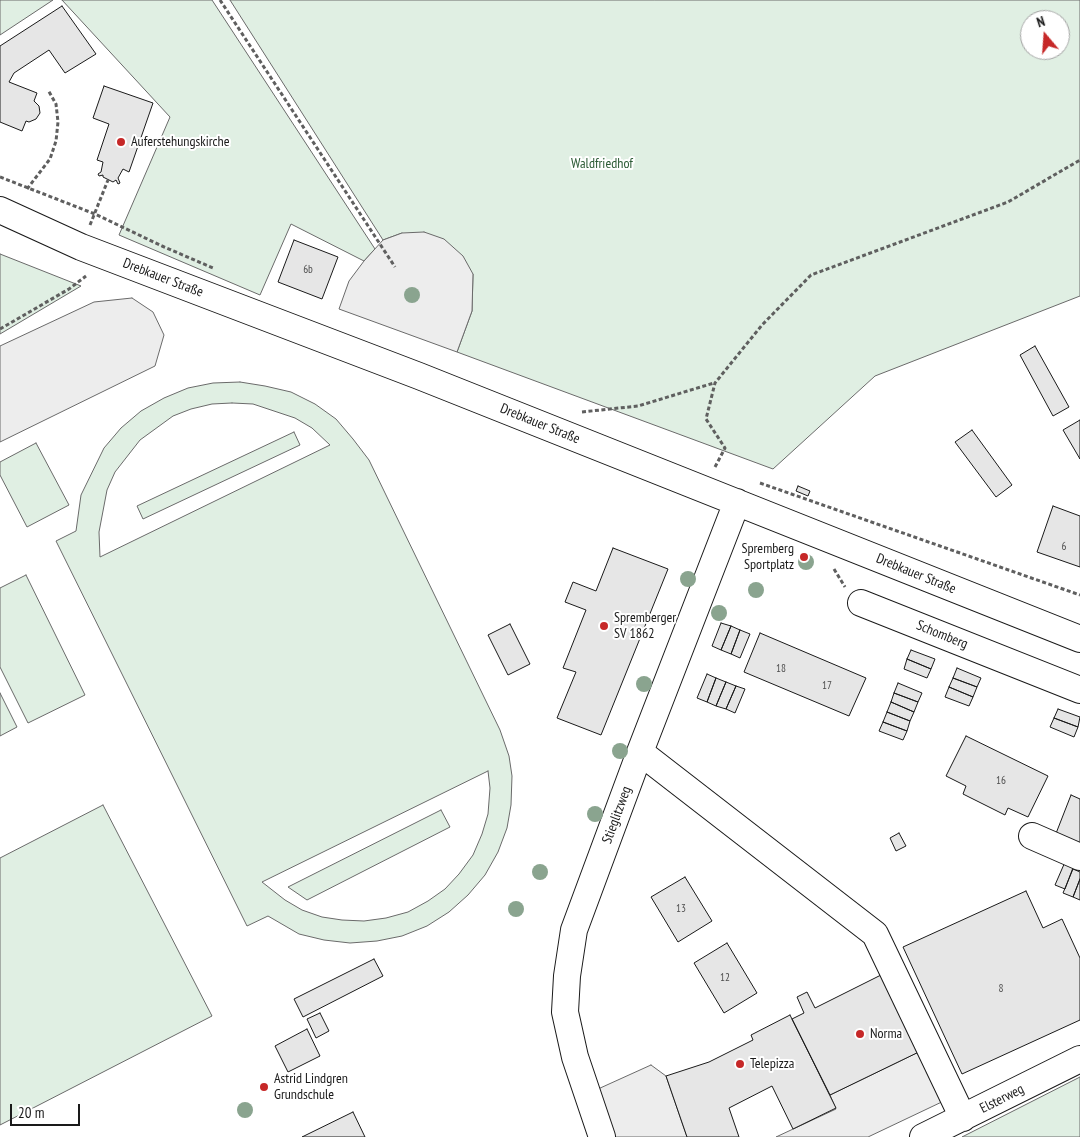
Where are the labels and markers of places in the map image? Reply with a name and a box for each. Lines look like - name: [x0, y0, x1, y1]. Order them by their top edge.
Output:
- place label: Auferstehungskirche: [131, 134, 229, 150]
- marker: Auferstehungskirche: [115, 136, 127, 148]
- place label: Spremberg Sportplatz: [741, 541, 794, 574]
- marker: Spremberg Sportplatz: [798, 551, 810, 563]
- place label: Spremberger SV 1862: [614, 610, 676, 642]
- marker: Spremberger SV 1862: [598, 620, 610, 632]
- place label: Norma: [870, 1026, 902, 1042]
- marker: Norma: [854, 1028, 866, 1040]
- place label: Telepizza: [750, 1056, 794, 1072]
- marker: Telepizza: [734, 1058, 746, 1070]
- place label: Astrid Lindgren Grundschule: [274, 1071, 348, 1104]
- marker: Astrid Lindgren Grundschule: [258, 1081, 270, 1093]

